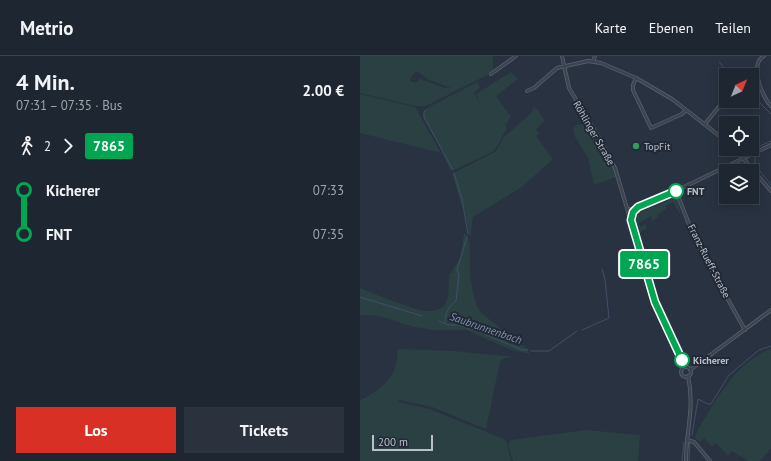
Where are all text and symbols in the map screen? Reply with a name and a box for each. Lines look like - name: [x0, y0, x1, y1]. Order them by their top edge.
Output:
- text: Metrio: [20, 16, 73, 40]
- text: Karte: [595, 19, 627, 37]
- text: Ebenen: [649, 19, 693, 37]
- text: Teilen: [715, 19, 751, 37]
- text: 4 Min.: [16, 68, 75, 96]
- north arrow: [719, 68, 759, 108]
- map controls: [719, 68, 759, 204]
- text: 2.00 €: [302, 81, 344, 100]
- text: 07:31 – 07:35 · Bus: [16, 97, 122, 114]
- street label: Röhlinger Straße: [570, 99, 618, 167]
- button: locate: [719, 116, 759, 156]
- icon: walk: [16, 135, 38, 157]
- icon: forward: [57, 135, 79, 157]
- text: 7865: [93, 137, 125, 155]
- text: 2: [44, 138, 51, 155]
- place label: TopFit: [644, 140, 671, 153]
- marker: TopFit: [631, 141, 641, 151]
- button: layers: [719, 164, 759, 204]
- text: Kicherer: [46, 181, 100, 200]
- text: 07:33: [313, 182, 344, 199]
- marker: FNT: [668, 183, 684, 199]
- place label: FNT: [687, 185, 705, 198]
- street label: Franz-Rueff-Straße: [685, 222, 733, 300]
- text: FNT: [46, 225, 72, 244]
- text: 07:35: [313, 226, 344, 243]
- line badge: 7865: [616, 251, 672, 277]
- text: 7865: [628, 255, 660, 273]
- water label: Saubrunnenbach: [448, 309, 524, 347]
- marker: Kicherer: [674, 352, 690, 368]
- place label: Kicherer: [693, 354, 729, 367]
- button: Los: [16, 407, 176, 453]
- button: Tickets: [184, 407, 344, 453]
- scale bar: [372, 433, 433, 452]
- text: 200 m: [378, 435, 408, 449]

